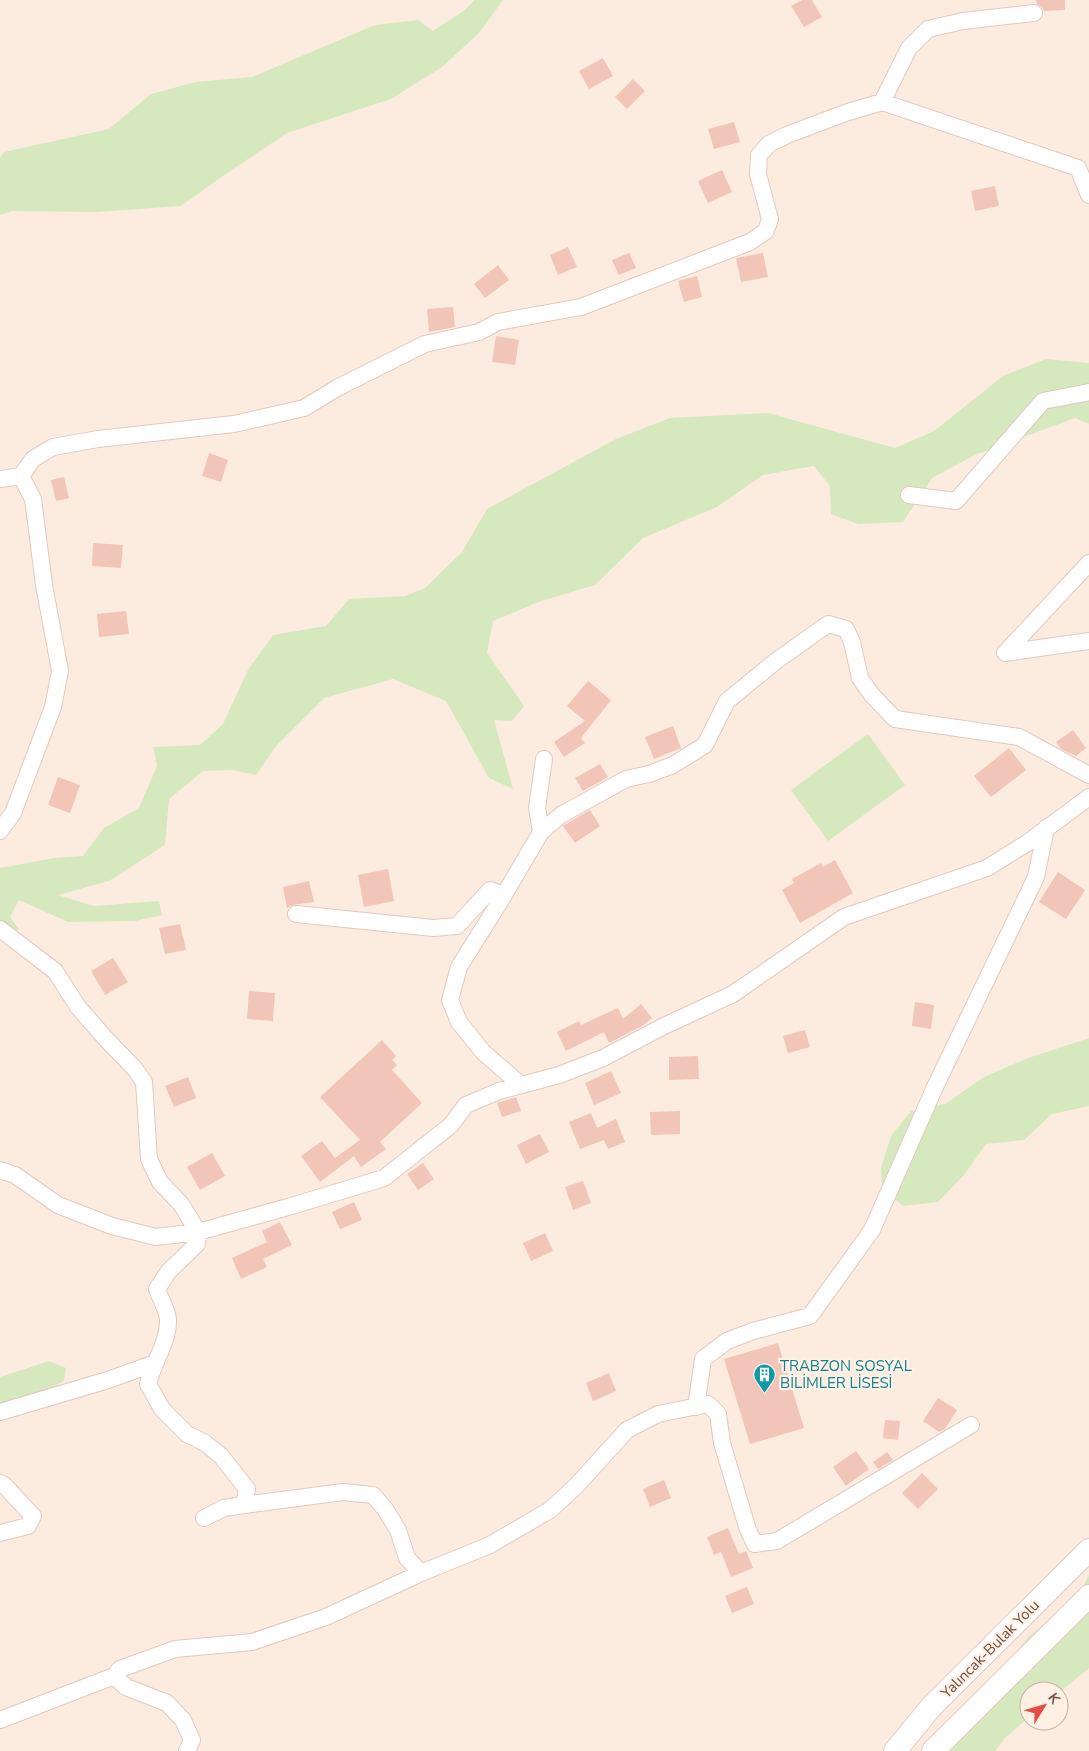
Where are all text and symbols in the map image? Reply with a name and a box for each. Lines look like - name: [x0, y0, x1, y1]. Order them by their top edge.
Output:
- place label: TRABZON SOSYAL BİLİMLER LİSESİ: [780, 1356, 912, 1393]
- building icon: TRABZON SOSYAL BİLİMLER LİSESİ: [752, 1363, 776, 1394]
- street label: Yalıncak-Bulak Yolu: [936, 1595, 1044, 1703]
- north arrow: [1019, 1681, 1069, 1731]
- text: K: [1044, 1689, 1065, 1708]

